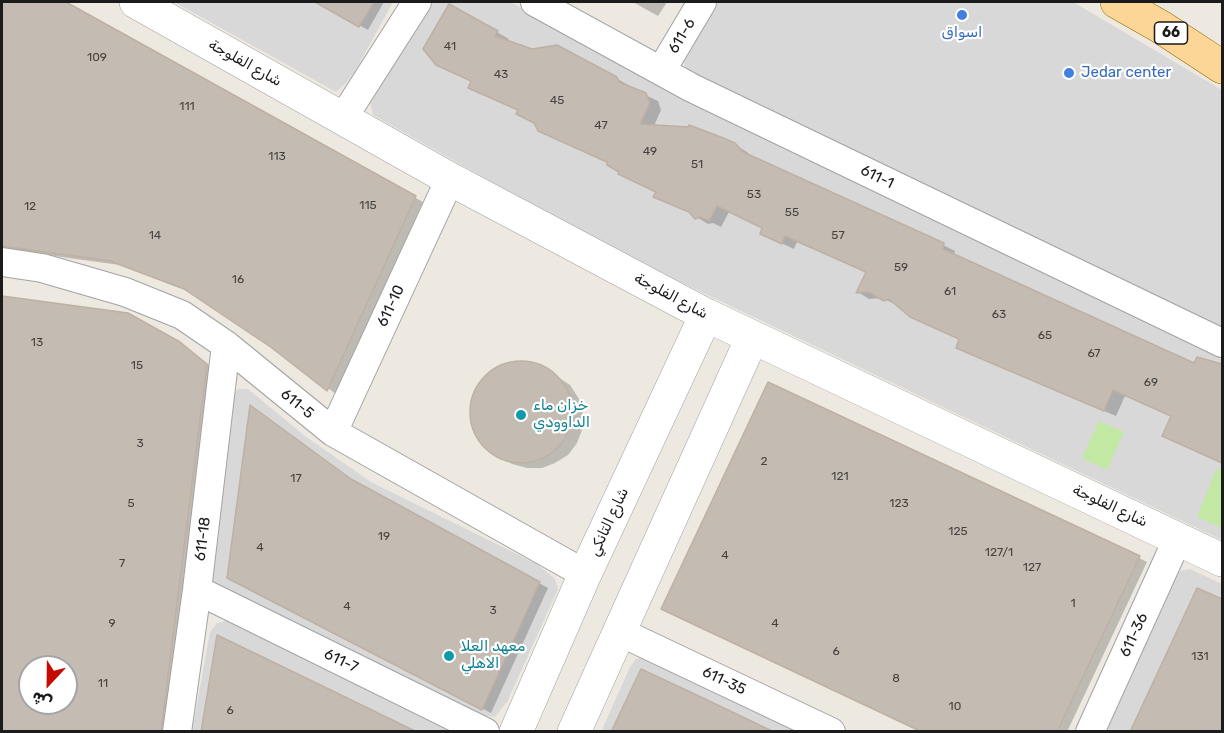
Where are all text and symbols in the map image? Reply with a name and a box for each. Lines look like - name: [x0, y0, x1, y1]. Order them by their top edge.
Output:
- marker: اسواق: [955, 8, 969, 22]
- street label: 611-6: [665, 15, 699, 57]
- road number: 66: [1154, 22, 1188, 44]
- place label: اسواق: [942, 24, 982, 42]
- street label: شارع الفلوجة: [205, 36, 285, 90]
- house number: 41: [444, 40, 456, 54]
- house number: 109: [87, 51, 107, 65]
- place label: Jedar center: [1081, 64, 1171, 82]
- marker: Jedar center: [1062, 66, 1076, 80]
- house number: 43: [494, 68, 508, 82]
- house number: 45: [550, 94, 564, 108]
- house number: 111: [179, 100, 195, 114]
- house number: 47: [594, 119, 608, 133]
- house number: 49: [643, 145, 657, 159]
- house number: 113: [268, 150, 286, 164]
- house number: 51: [691, 158, 703, 172]
- street label: 611-1: [857, 161, 897, 193]
- house number: 53: [747, 188, 761, 202]
- house number: 115: [359, 199, 377, 213]
- house number: 12: [24, 200, 36, 214]
- house number: 55: [785, 206, 799, 220]
- house number: 14: [149, 229, 161, 243]
- house number: 57: [831, 229, 845, 243]
- house number: 59: [894, 261, 908, 275]
- street label: شارع الفلوجة: [631, 269, 711, 323]
- house number: 16: [232, 273, 244, 287]
- street label: 611-10: [374, 282, 408, 330]
- house number: 61: [944, 285, 956, 299]
- house number: 63: [992, 308, 1006, 322]
- house number: 65: [1038, 329, 1052, 343]
- house number: 13: [31, 336, 43, 350]
- house number: 67: [1087, 347, 1101, 361]
- house number: 15: [131, 359, 143, 373]
- house number: 69: [1144, 376, 1158, 390]
- street label: 611-5: [277, 385, 317, 423]
- place label: خزان ماء الداوودي: [533, 397, 590, 432]
- marker: خزان ماء الداوودي: [514, 408, 528, 422]
- house number: 3: [136, 437, 144, 451]
- house number: 2: [760, 455, 768, 469]
- house number: 121: [831, 470, 849, 484]
- house number: 17: [290, 472, 302, 486]
- street label: شارع الفلوجة: [1070, 481, 1150, 531]
- street label: شارع التانكي: [585, 485, 633, 559]
- house number: 5: [127, 497, 135, 511]
- house number: 123: [889, 497, 909, 511]
- street label: 611-18: [191, 516, 215, 562]
- house number: 125: [948, 525, 968, 539]
- house number: 19: [378, 530, 390, 544]
- house number: 4: [256, 541, 264, 555]
- house number: 127/1: [985, 546, 1013, 560]
- house number: 4: [721, 549, 729, 563]
- house number: 7: [119, 557, 125, 571]
- house number: 127: [1023, 561, 1041, 575]
- house number: 1: [1070, 597, 1076, 611]
- house number: 4: [343, 600, 351, 614]
- house number: 3: [489, 604, 497, 618]
- street label: 611-36: [1116, 610, 1152, 660]
- house number: 9: [108, 617, 116, 631]
- house number: 4: [771, 617, 779, 631]
- place label: معهد العلا الاهلي: [461, 638, 525, 673]
- street label: 611-7: [321, 645, 361, 677]
- house number: 6: [832, 645, 840, 659]
- marker: معهد العلا الاهلي: [442, 649, 456, 663]
- house number: 131: [1191, 650, 1209, 664]
- north arrow: [18, 655, 78, 715]
- street label: 611-35: [699, 663, 749, 699]
- house number: 8: [892, 672, 900, 686]
- house number: 11: [98, 677, 108, 691]
- text: ش: [29, 688, 55, 713]
- house number: 10: [949, 700, 961, 714]
- house number: 6: [226, 704, 234, 718]

